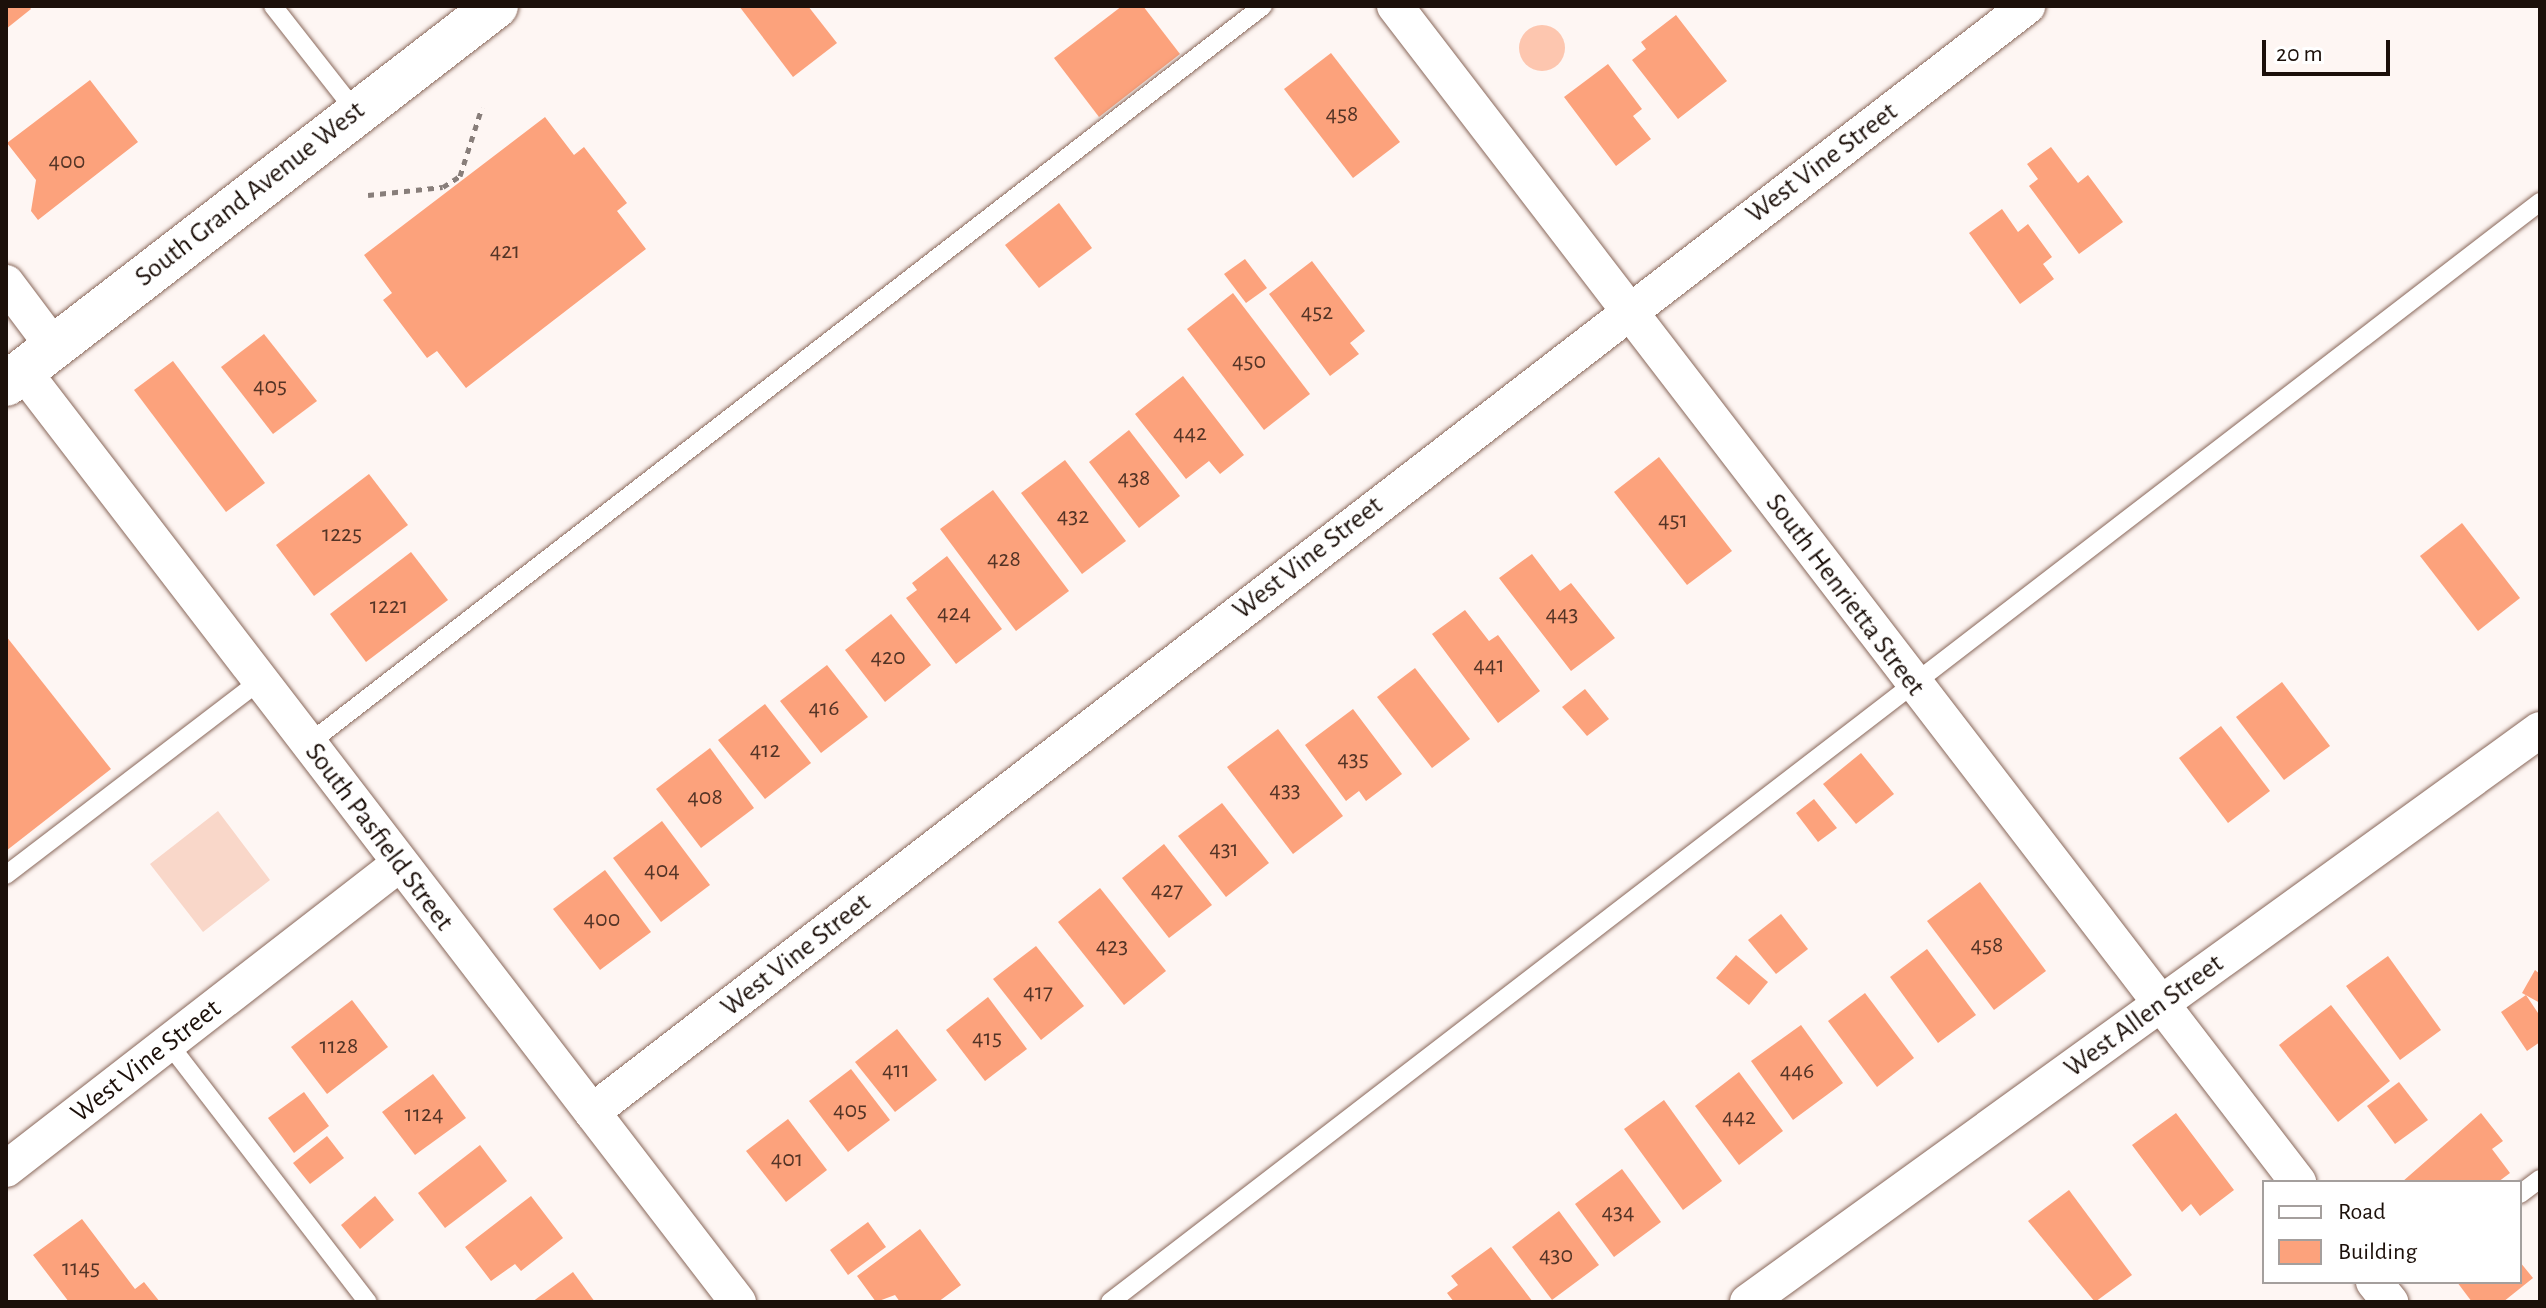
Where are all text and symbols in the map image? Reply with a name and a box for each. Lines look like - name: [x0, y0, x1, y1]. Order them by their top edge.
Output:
- scale bar: [2266, 24, 2394, 74]
- text: 20 m: [2276, 42, 2323, 66]
- street label: South Grand Avenue West: [128, 94, 372, 294]
- street label: West Vine Street: [1740, 95, 1904, 231]
- house number: 458: [1326, 101, 1358, 129]
- house number: 400: [49, 148, 85, 176]
- house number: 421: [490, 238, 520, 266]
- house number: 452: [1301, 299, 1333, 327]
- house number: 450: [1232, 348, 1266, 376]
- house number: 405: [253, 373, 287, 401]
- house number: 442: [1173, 420, 1207, 448]
- house number: 438: [1118, 465, 1150, 493]
- street label: South Henrietta Street: [1758, 487, 1932, 703]
- street label: West Vine Street: [1226, 489, 1390, 627]
- house number: 432: [1057, 503, 1089, 531]
- house number: 451: [1658, 507, 1688, 535]
- house number: 1225: [322, 521, 362, 549]
- house number: 428: [987, 546, 1021, 574]
- house number: 1221: [370, 593, 408, 621]
- house number: 424: [937, 600, 971, 628]
- house number: 443: [1546, 601, 1578, 629]
- house number: 420: [870, 644, 906, 672]
- house number: 441: [1473, 652, 1505, 680]
- house number: 416: [808, 695, 840, 723]
- street label: South Pasfield Street: [297, 737, 461, 937]
- house number: 412: [750, 737, 780, 765]
- house number: 435: [1337, 746, 1369, 774]
- house number: 433: [1269, 777, 1301, 805]
- house number: 408: [687, 784, 723, 812]
- house number: 431: [1209, 836, 1239, 864]
- house number: 404: [644, 857, 680, 885]
- house number: 427: [1151, 877, 1183, 905]
- street label: West Vine Street: [714, 886, 878, 1024]
- house number: 400: [584, 906, 620, 934]
- house number: 458: [1971, 932, 2003, 960]
- house number: 423: [1096, 933, 1128, 961]
- street label: West Allen Street: [2058, 947, 2230, 1085]
- house number: 417: [1023, 979, 1053, 1007]
- street label: West Vine Street: [64, 992, 228, 1130]
- house number: 415: [972, 1025, 1002, 1053]
- house number: 1128: [320, 1033, 358, 1061]
- house number: 411: [882, 1057, 910, 1085]
- house number: 446: [1780, 1058, 1814, 1086]
- house number: 405: [833, 1097, 867, 1125]
- house number: 1124: [405, 1101, 443, 1129]
- house number: 442: [1722, 1104, 1756, 1132]
- house number: 401: [771, 1146, 803, 1174]
- legend: [2262, 1180, 2522, 1284]
- house number: 434: [1602, 1199, 1634, 1227]
- text: Road: [2338, 1200, 2386, 1224]
- text: Building: [2338, 1240, 2417, 1264]
- house number: 430: [1539, 1242, 1573, 1270]
- house number: 1145: [62, 1255, 100, 1283]

